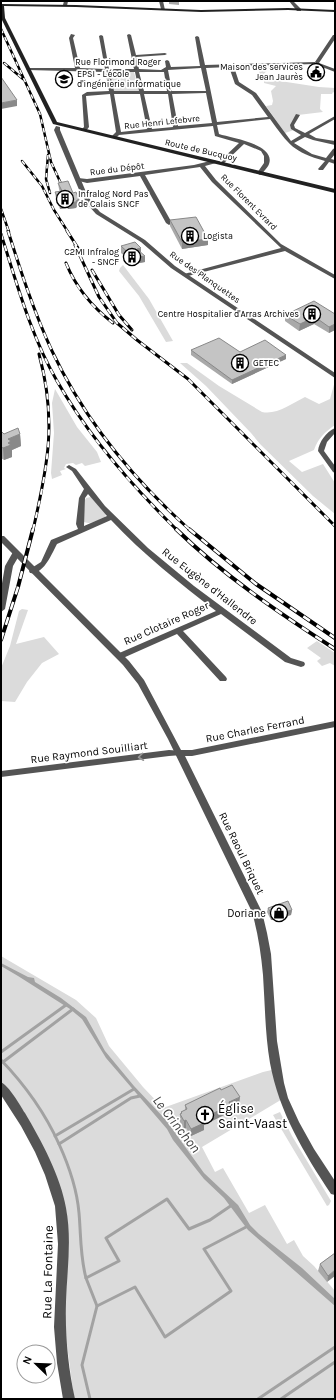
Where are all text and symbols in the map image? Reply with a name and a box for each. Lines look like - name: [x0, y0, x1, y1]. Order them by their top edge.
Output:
- street label: Rue Florimond Roger: [75, 57, 161, 67]
- place label: Maison des services Jean Jaurès: [220, 62, 303, 82]
- public building icon: Maison des services Jean Jaurès: [306, 62, 326, 82]
- school or university icon: EPSI - L'école d'ingénierie informatique: [54, 69, 74, 89]
- place label: EPSI - L'école d'ingénierie informatique: [77, 69, 181, 90]
- street label: Rue Henri Lefebvre: [124, 113, 201, 131]
- street label: Route de Bucquoy: [164, 137, 239, 164]
- street label: Rue du Dépôt: [89, 161, 145, 177]
- street label: Rue Florent Evrard: [219, 172, 279, 232]
- building icon: Infralog Nord Pas de Calais SNCF: [55, 189, 75, 209]
- place label: Infralog Nord Pas de Calais SNCF: [78, 189, 149, 209]
- building icon: Logista: [180, 226, 200, 246]
- place label: Logista: [203, 231, 233, 241]
- place label: C2MI Infralog - SNCF: [64, 247, 119, 267]
- building icon: C2MI Infralog - SNCF: [122, 247, 142, 267]
- street label: Rue des Planquettes: [167, 249, 242, 306]
- building icon: Centre Hospitalier d'Arras Archives: [302, 304, 322, 324]
- place label: Centre Hospitalier d'Arras Archives: [158, 309, 299, 319]
- building icon: GETEC: [230, 353, 250, 373]
- place label: GETEC: [253, 358, 279, 368]
- street label: Rue Eugène d'Hallendre: [159, 545, 260, 628]
- street label: Rue Clotaire Roger: [122, 599, 211, 648]
- street label: Rue Charles Ferrand: [205, 714, 306, 745]
- street label: Rue Raymond Souilliart: [30, 739, 148, 766]
- one-way arrow: [137, 752, 144, 761]
- street label: Rue Raoul Briquet: [216, 810, 267, 896]
- shop icon: Doriane: [269, 903, 289, 923]
- place label: Doriane: [227, 907, 266, 920]
- water label: Le Crinchon: [149, 1092, 204, 1156]
- place label: Église Saint-Vaast: [218, 1099, 287, 1131]
- church icon: Église Saint-Vaast: [195, 1105, 215, 1125]
- street label: Rue La Fontaine: [39, 1225, 56, 1319]
- north arrow: [16, 1344, 56, 1384]
- text: N: [20, 1354, 35, 1366]

